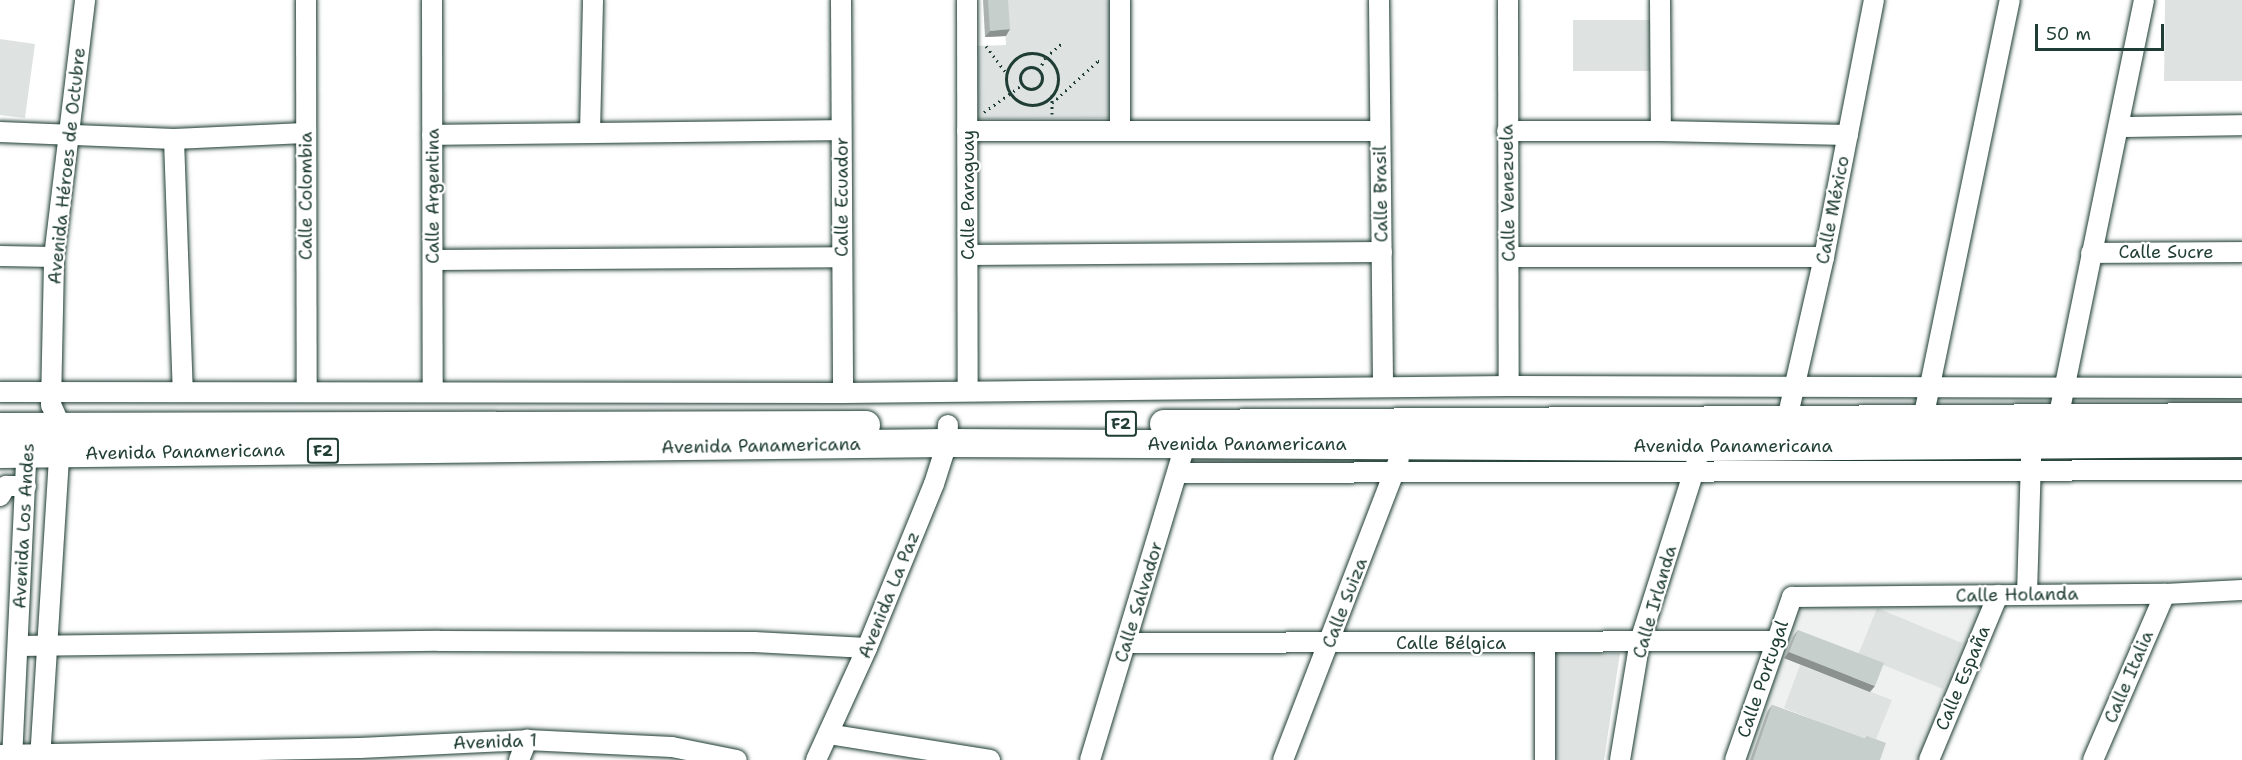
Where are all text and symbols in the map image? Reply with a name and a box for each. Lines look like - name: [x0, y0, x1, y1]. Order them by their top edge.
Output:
- scale bar: [2038, 12, 2167, 50]
- text: 50 m: [2046, 22, 2091, 46]
- street label: Avenida Héroes de Octubre: [44, 47, 90, 285]
- street label: Calle Venezuela: [1496, 124, 1520, 262]
- street label: Calle Argentina: [422, 128, 444, 264]
- street label: Calle Paraguay: [957, 130, 979, 260]
- street label: Calle Colombia: [295, 132, 317, 260]
- street label: Calle Ecuador: [831, 137, 853, 257]
- street label: Calle Brasil: [1369, 145, 1393, 243]
- street label: Calle México: [1812, 154, 1854, 266]
- street label: Calle Sucre: [2118, 241, 2214, 263]
- road number: F2: [1104, 411, 1138, 437]
- street label: Avenida Panamericana: [661, 433, 861, 459]
- street label: Avenida Panamericana: [1147, 433, 1347, 455]
- street label: Avenida Panamericana: [1633, 435, 1833, 457]
- road number: F2: [306, 438, 340, 464]
- street label: Avenida Panamericana: [85, 439, 285, 465]
- street label: Avenida Los Andes: [9, 443, 39, 609]
- street label: Avenida La Paz: [854, 528, 924, 662]
- street label: Calle Salvador: [1110, 539, 1168, 665]
- street label: Calle Irlanda: [1629, 543, 1681, 661]
- street label: Calle Suiza: [1318, 555, 1372, 651]
- street label: Calle Holanda: [1955, 583, 2079, 607]
- street label: Calle Portugal: [1733, 617, 1793, 741]
- street label: Calle España: [1931, 622, 1995, 734]
- street label: Calle Italia: [2100, 628, 2158, 726]
- street label: Calle Bélgica: [1396, 632, 1506, 654]
- street label: Avenida 1: [453, 730, 537, 754]

